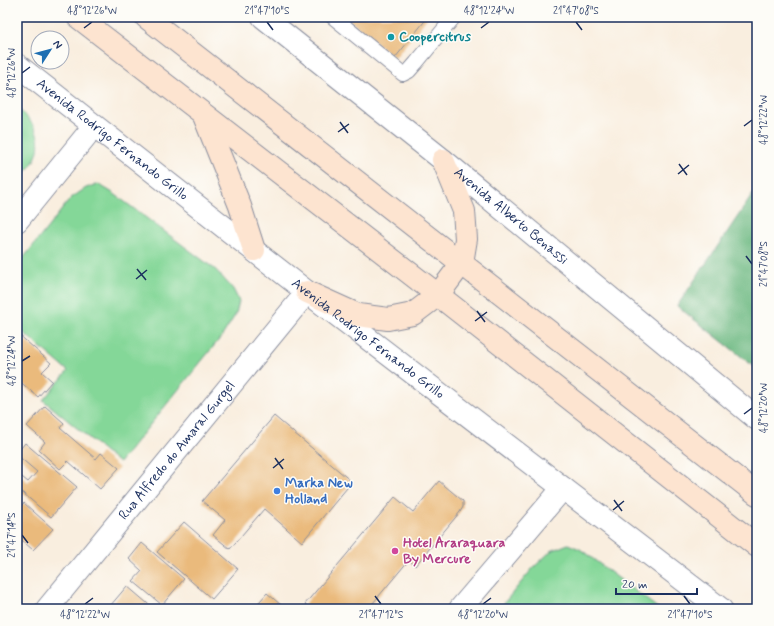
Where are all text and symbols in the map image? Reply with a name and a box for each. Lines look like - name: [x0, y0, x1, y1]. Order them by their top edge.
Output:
- text: 48°12'26"W: [67, 4, 117, 18]
- text: 21°47'10"S: [245, 4, 290, 18]
- text: 48°12'24"W: [464, 4, 514, 18]
- text: 21°47'08"S: [553, 4, 599, 18]
- place label: Coopercitrus: [399, 28, 472, 46]
- north arrow: [30, 30, 70, 70]
- marker: Coopercitrus: [386, 32, 396, 42]
- text: N: [49, 38, 65, 52]
- text: 48°12'26"W: [5, 48, 19, 98]
- street label: Avenida Rodrigo Fernando Grillo: [33, 75, 192, 205]
- text: 48°12'22"W: [757, 95, 771, 145]
- street label: Avenida Alberto Benassi: [450, 164, 572, 269]
- text: 21°47'08"S: [757, 241, 771, 287]
- street label: Avenida Rodrigo Fernando Grillo: [288, 274, 448, 403]
- text: 48°12'24"W: [5, 336, 19, 386]
- street label: Rua Alfredo do Amaral Gurgel: [115, 377, 239, 524]
- text: 48°12'20"W: [757, 383, 771, 433]
- place label: Marka New Holland: [285, 474, 353, 508]
- marker: Marka New Holland: [272, 486, 282, 496]
- text: 21°47'14"S: [5, 512, 19, 558]
- place label: Hotel Araraquara By Mercure: [403, 534, 505, 568]
- marker: Hotel Araraquara By Mercure: [390, 546, 400, 556]
- scale bar: [616, 570, 697, 596]
- text: 20 m: [622, 577, 648, 593]
- text: 48°12'22"W: [60, 608, 110, 622]
- text: 21°47'12"S: [359, 608, 404, 622]
- text: 48°12'20"W: [458, 608, 508, 622]
- text: 21°47'10"S: [668, 608, 713, 622]

